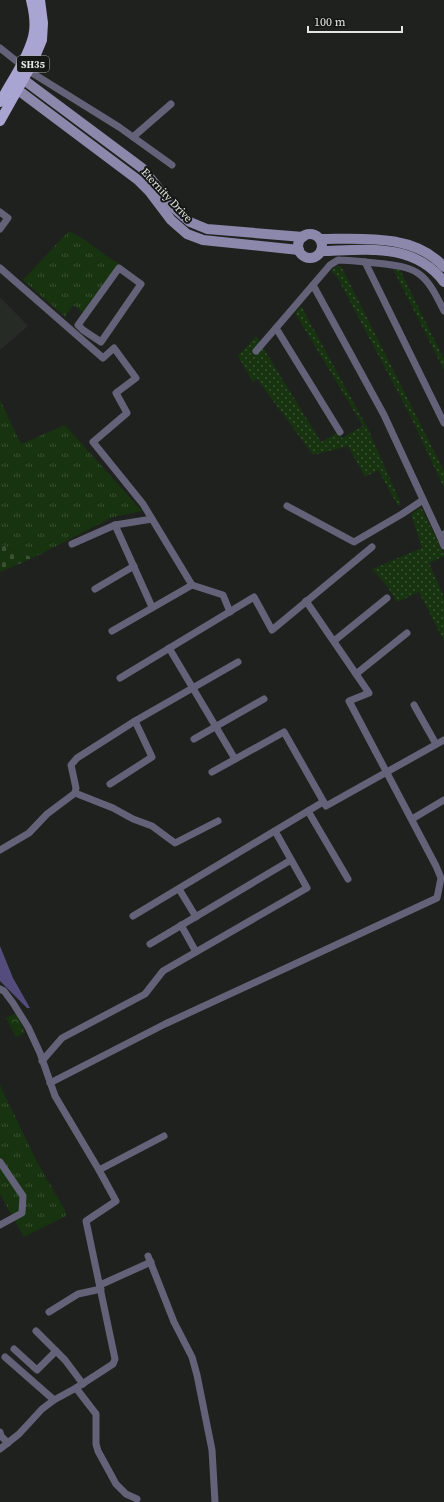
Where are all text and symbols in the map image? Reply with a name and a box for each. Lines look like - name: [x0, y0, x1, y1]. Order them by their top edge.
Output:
- scale bar: [308, 8, 402, 34]
- text: 100 m: [314, 14, 346, 30]
- road number: SH35: [17, 56, 49, 72]
- street label: Eternity Drive: [138, 165, 196, 226]

